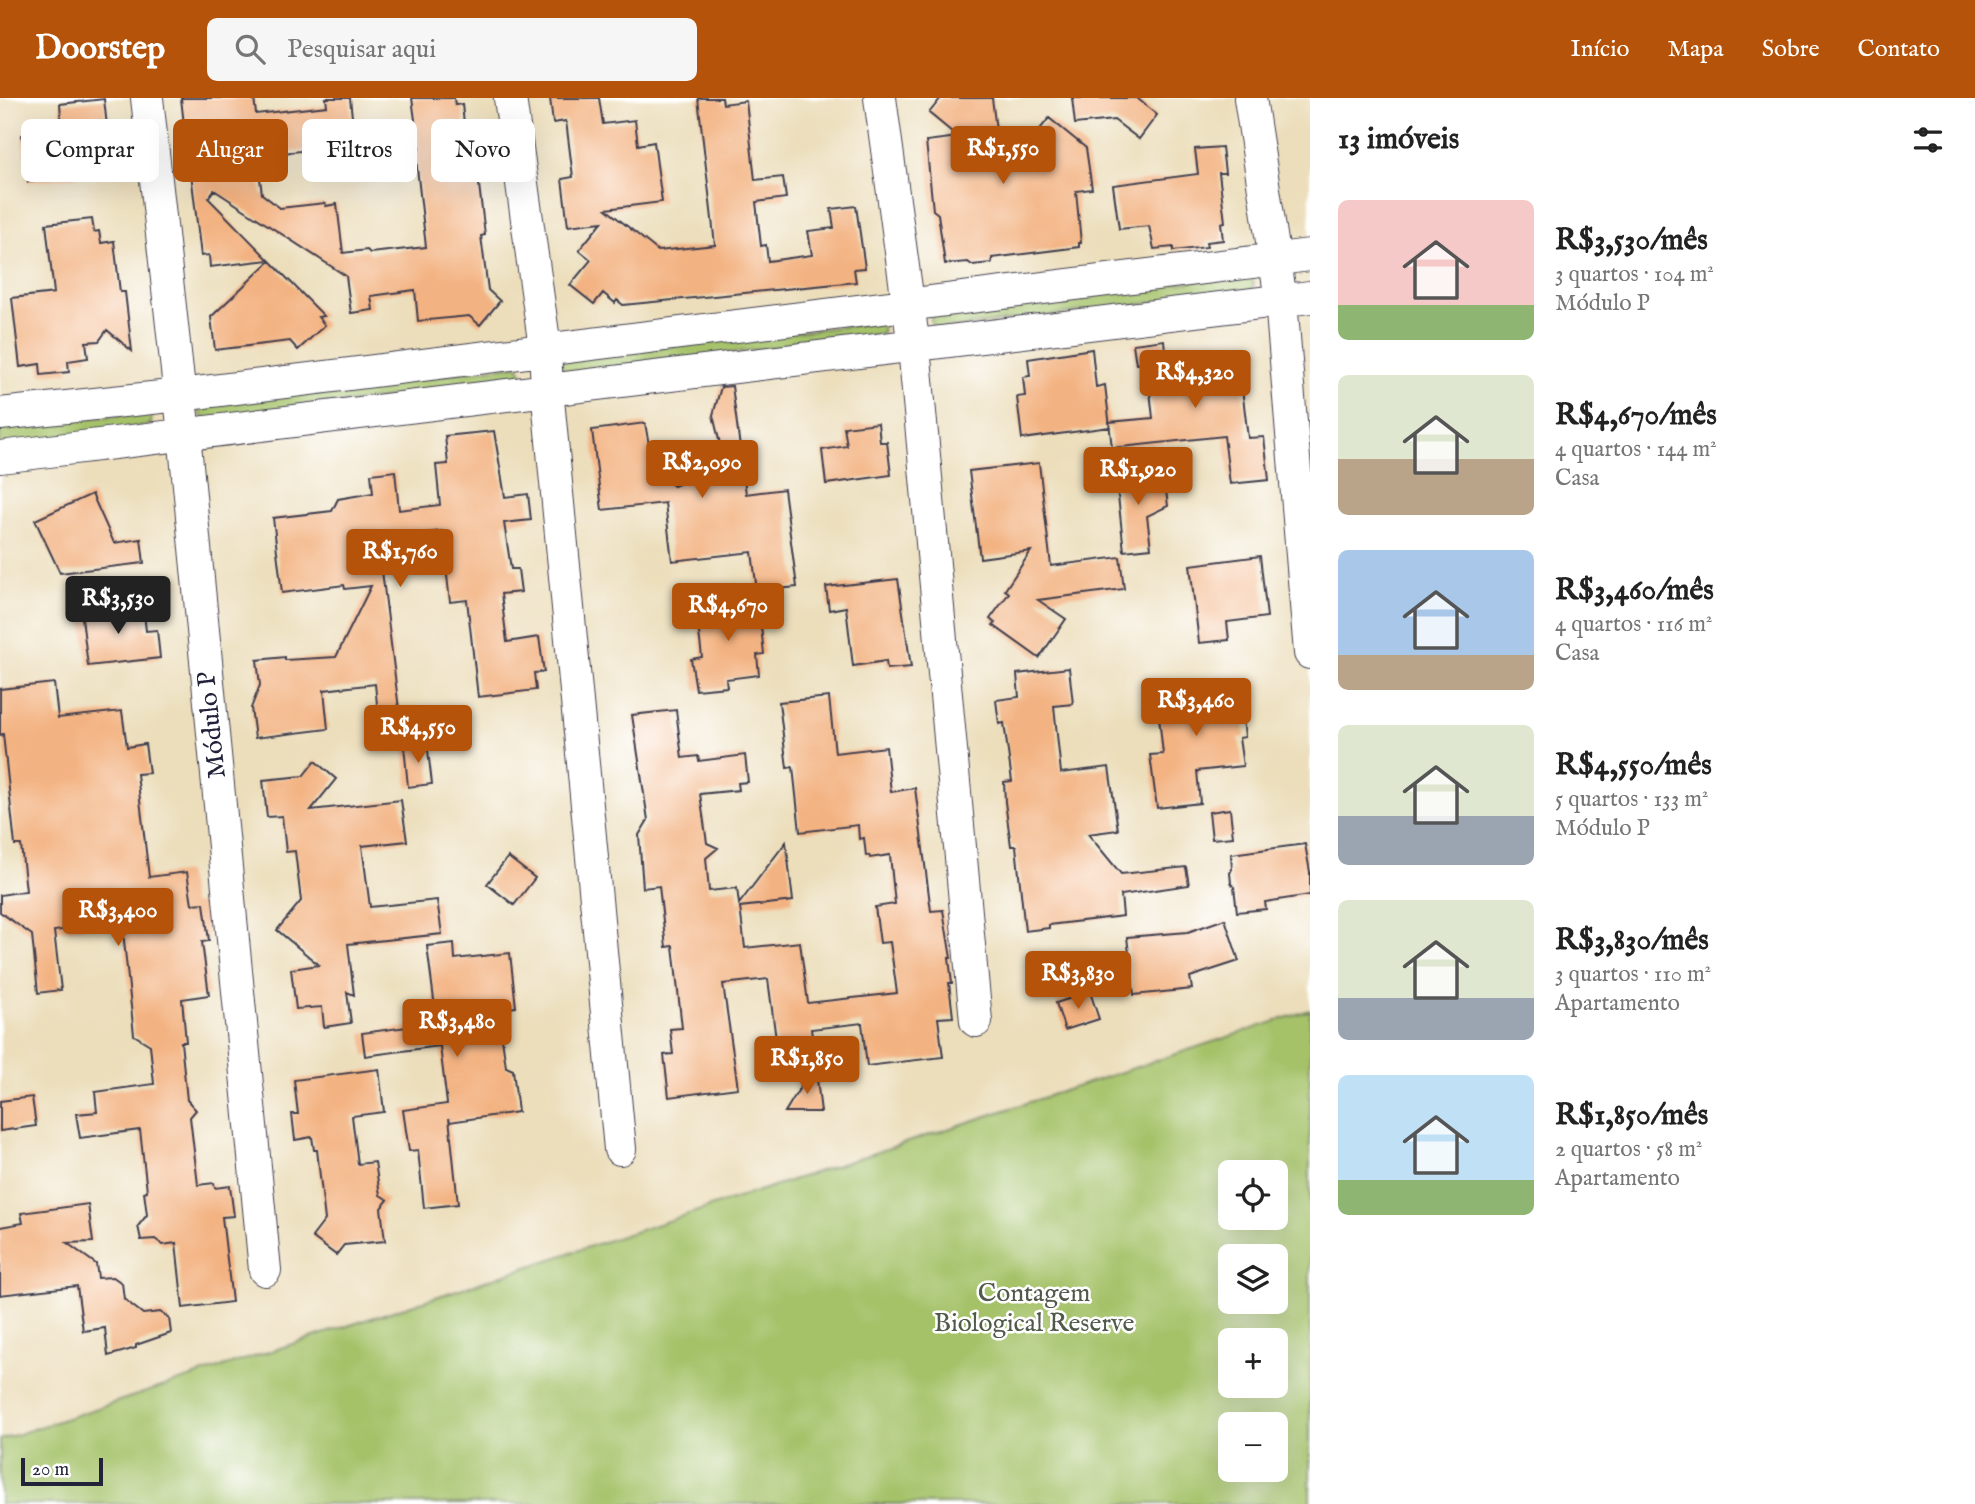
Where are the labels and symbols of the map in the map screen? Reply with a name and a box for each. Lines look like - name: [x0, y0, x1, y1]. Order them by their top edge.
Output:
- pin: R$1,550: [938, 126, 1068, 186]
- pin: R$4,320: [1130, 350, 1260, 410]
- pin: R$2,090: [637, 440, 767, 500]
- pin: R$1,920: [1073, 448, 1203, 507]
- pin: R$1,760: [335, 530, 465, 589]
- pin: R$3,530: [53, 576, 183, 636]
- pin: R$4,670: [663, 584, 793, 643]
- street label: Módulo P: [190, 670, 234, 780]
- pin: R$3,460: [1131, 678, 1261, 738]
- pin: R$4,550: [353, 706, 483, 765]
- pin: R$3,400: [53, 888, 183, 948]
- pin: R$3,830: [1013, 951, 1143, 1011]
- pin: R$3,480: [392, 1000, 522, 1059]
- pin: R$1,850: [742, 1037, 872, 1096]
- park label: Contagem Biological Reserve: [934, 1277, 1134, 1340]
- scale bar: [21, 1455, 103, 1487]

